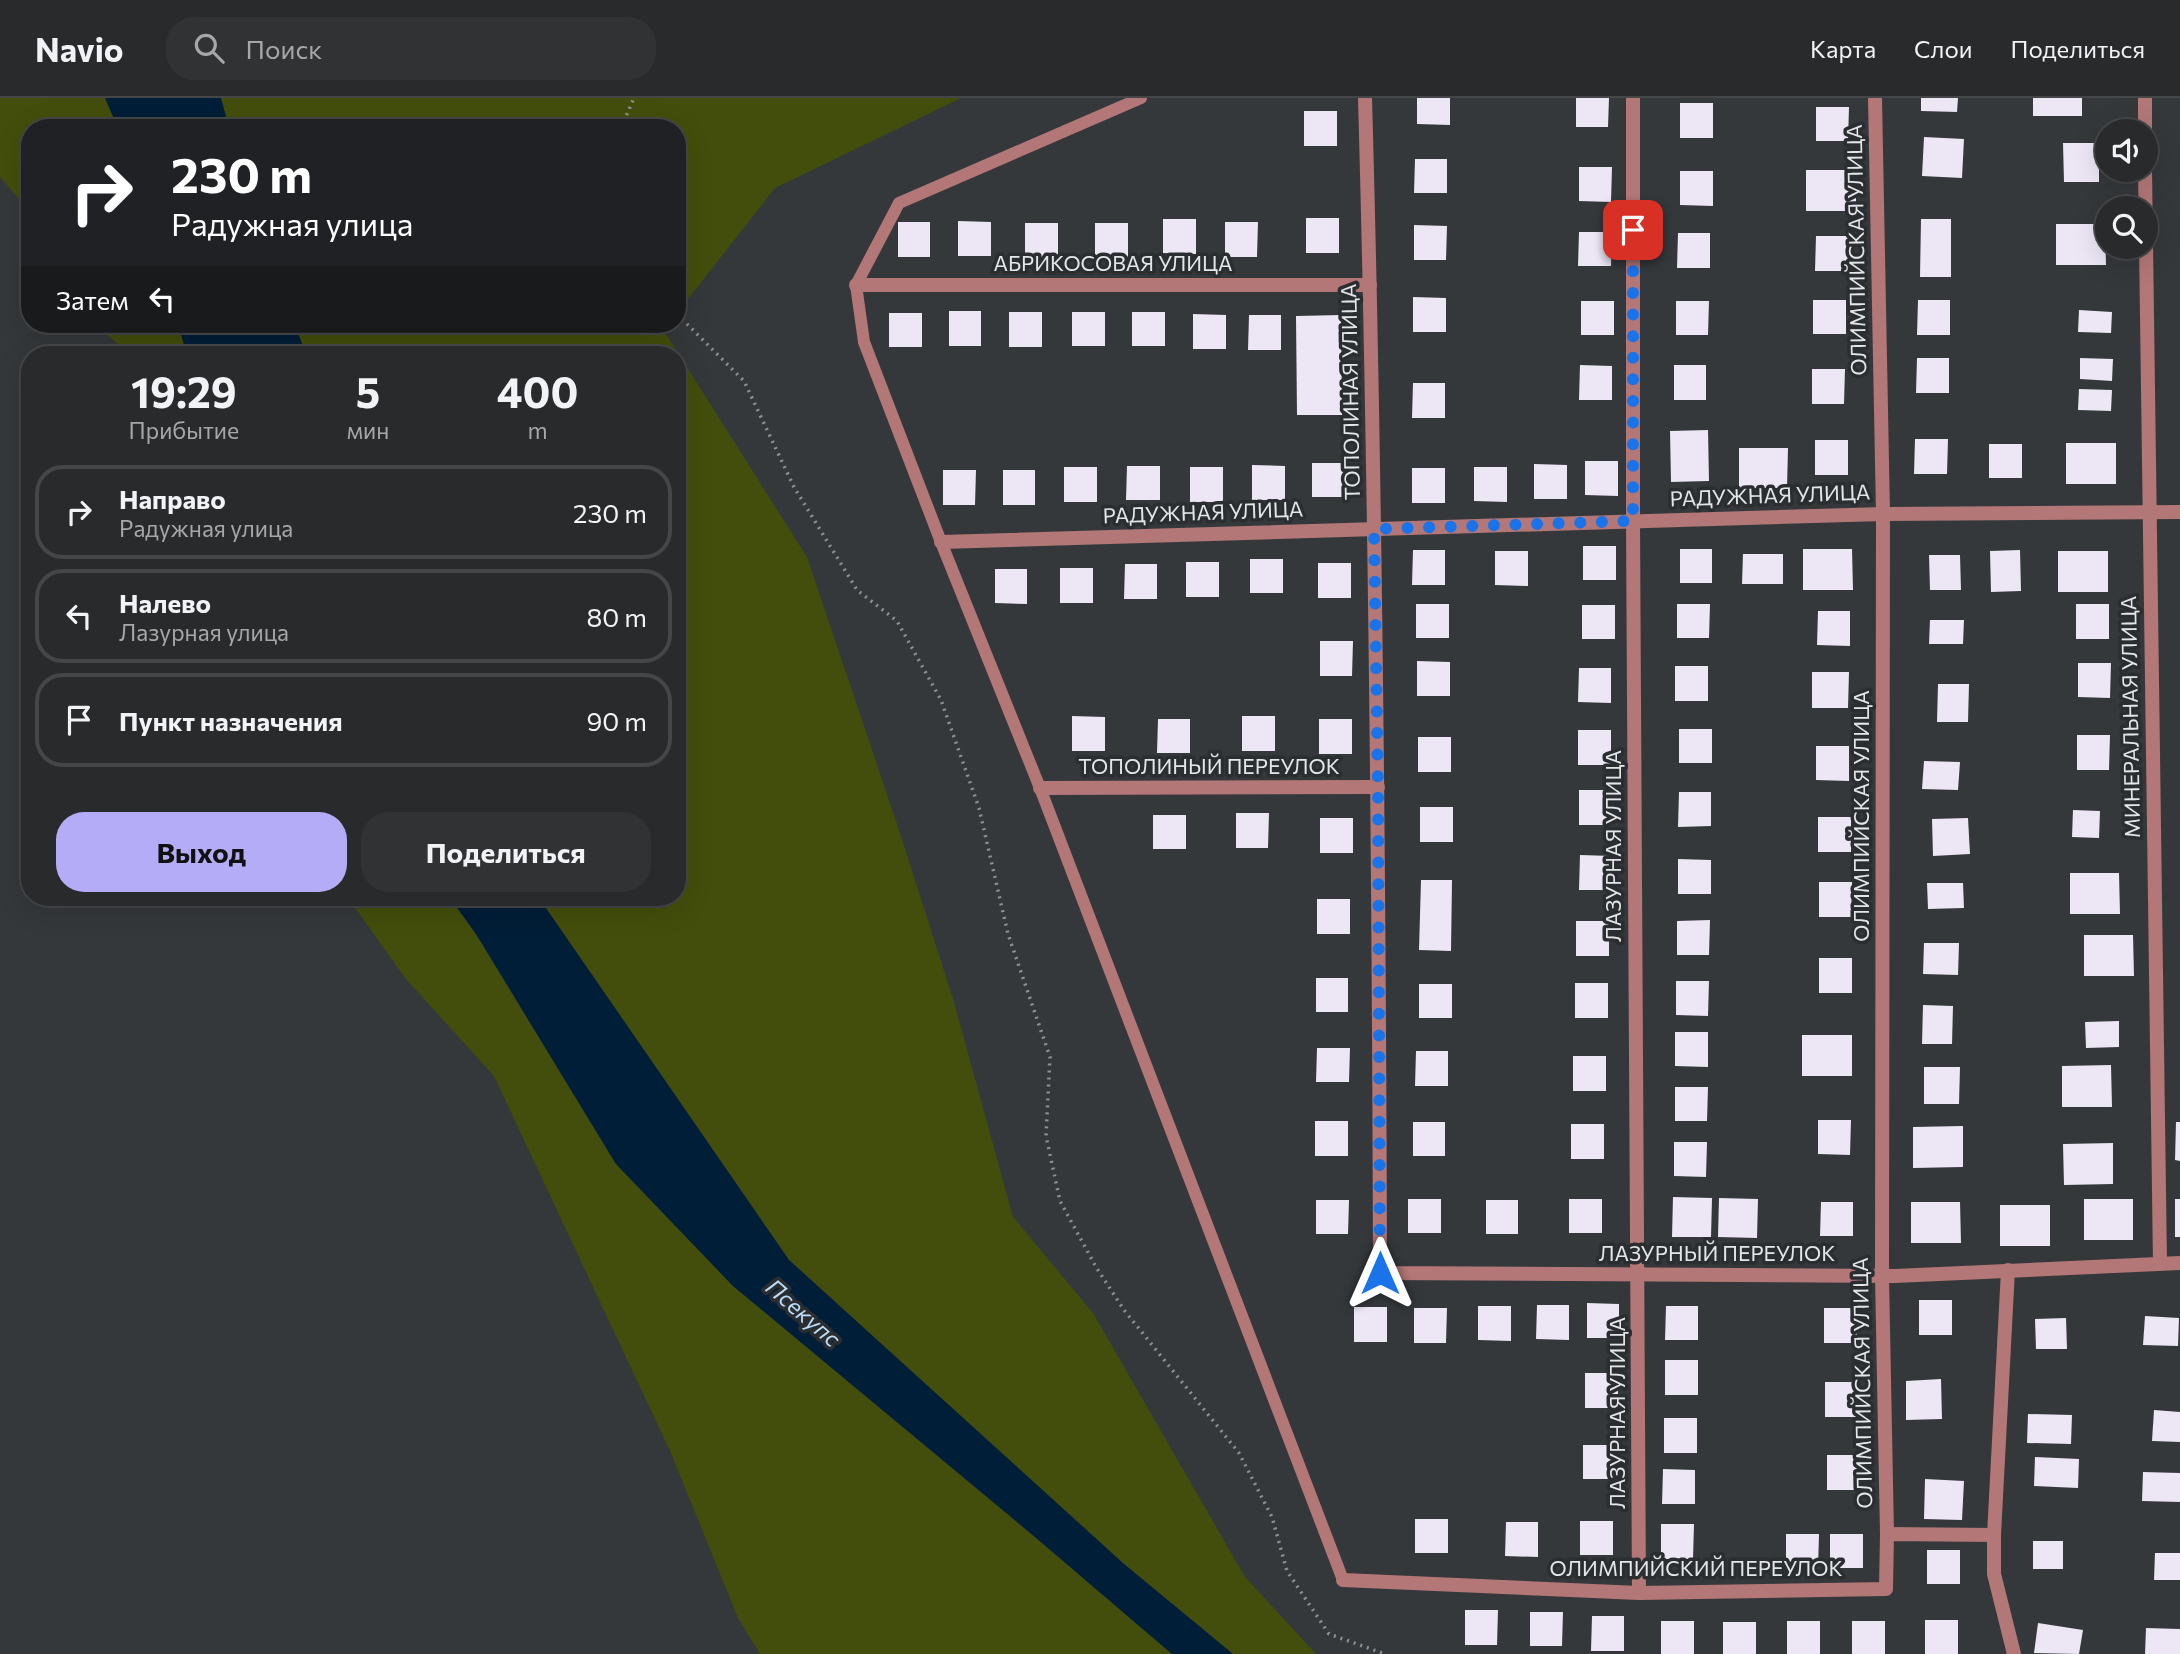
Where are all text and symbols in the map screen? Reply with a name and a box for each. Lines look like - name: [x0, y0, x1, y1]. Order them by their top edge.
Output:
- search box: [166, 17, 656, 80]
- text: Navio: [35, 28, 124, 69]
- icon: search: [190, 29, 228, 67]
- text: Поиск: [246, 33, 322, 64]
- text: Карта: [1810, 34, 1876, 63]
- text: Слои: [1914, 34, 1972, 63]
- text: Поделиться: [2010, 34, 2145, 63]
- map controls: [2095, 119, 2158, 259]
- button: sound: [2095, 119, 2158, 182]
- street label: ОЛИМПИЙСКАЯ УЛИЦА: [1841, 124, 1870, 376]
- text: 230 m: [171, 143, 312, 203]
- icon: right: [56, 147, 147, 238]
- button: search: [2095, 196, 2158, 259]
- pin: [1603, 200, 1663, 260]
- text: Радужная улица: [171, 203, 413, 243]
- icon: arrive: [1614, 211, 1652, 249]
- street label: АБРИКОСОВАЯ УЛИЦА: [993, 250, 1233, 275]
- icon: left: [143, 280, 181, 318]
- street label: ТОПОЛИНАЯ УЛИЦА: [1335, 283, 1364, 501]
- text: Затем: [56, 284, 129, 315]
- text: 19:29: [131, 365, 237, 417]
- text: 5: [356, 365, 380, 417]
- text: 400: [497, 365, 578, 417]
- text: Прибытие: [129, 416, 239, 444]
- text: мин: [347, 416, 389, 444]
- text: m: [528, 416, 548, 444]
- street label: РАДУЖНАЯ УЛИЦА: [1669, 479, 1871, 510]
- text: Направо: [119, 483, 226, 514]
- icon: right: [60, 493, 98, 531]
- street label: РАДУЖНАЯ УЛИЦА: [1102, 496, 1304, 527]
- text: 230 m: [573, 497, 647, 528]
- text: Радужная улица: [119, 514, 293, 542]
- text: Налево: [119, 587, 211, 618]
- street label: МИНЕРАЛЬНАЯ УЛИЦА: [2115, 596, 2144, 838]
- icon: left: [60, 597, 98, 635]
- text: 80 m: [587, 601, 647, 632]
- text: Лазурная улица: [119, 618, 289, 646]
- street label: ОЛИМПИЙСКАЯ УЛИЦА: [1848, 690, 1873, 942]
- icon: arrive: [60, 701, 98, 739]
- text: Пункт назначения: [119, 705, 343, 736]
- text: 90 m: [587, 705, 647, 736]
- street label: ЛАЗУРНАЯ УЛИЦА: [1600, 750, 1625, 942]
- street label: ТОПОЛИНЫЙ ПЕРЕУЛОК: [1078, 753, 1340, 778]
- button: Выход: [56, 812, 347, 892]
- button: Поделиться: [361, 812, 651, 892]
- position arrow: [1343, 1236, 1417, 1310]
- street label: ЛАЗУРНЫЙ ПЕРЕУЛОК: [1599, 1240, 1835, 1265]
- street label: ОЛИМПИЙСКАЯ УЛИЦА: [1847, 1257, 1876, 1509]
- water label: Псекупс: [761, 1272, 847, 1353]
- street label: ЛАЗУРНАЯ УЛИЦА: [1604, 1317, 1629, 1509]
- street label: ОЛИМПИЙСКИЙ ПЕРЕУЛОК: [1549, 1555, 1843, 1580]

